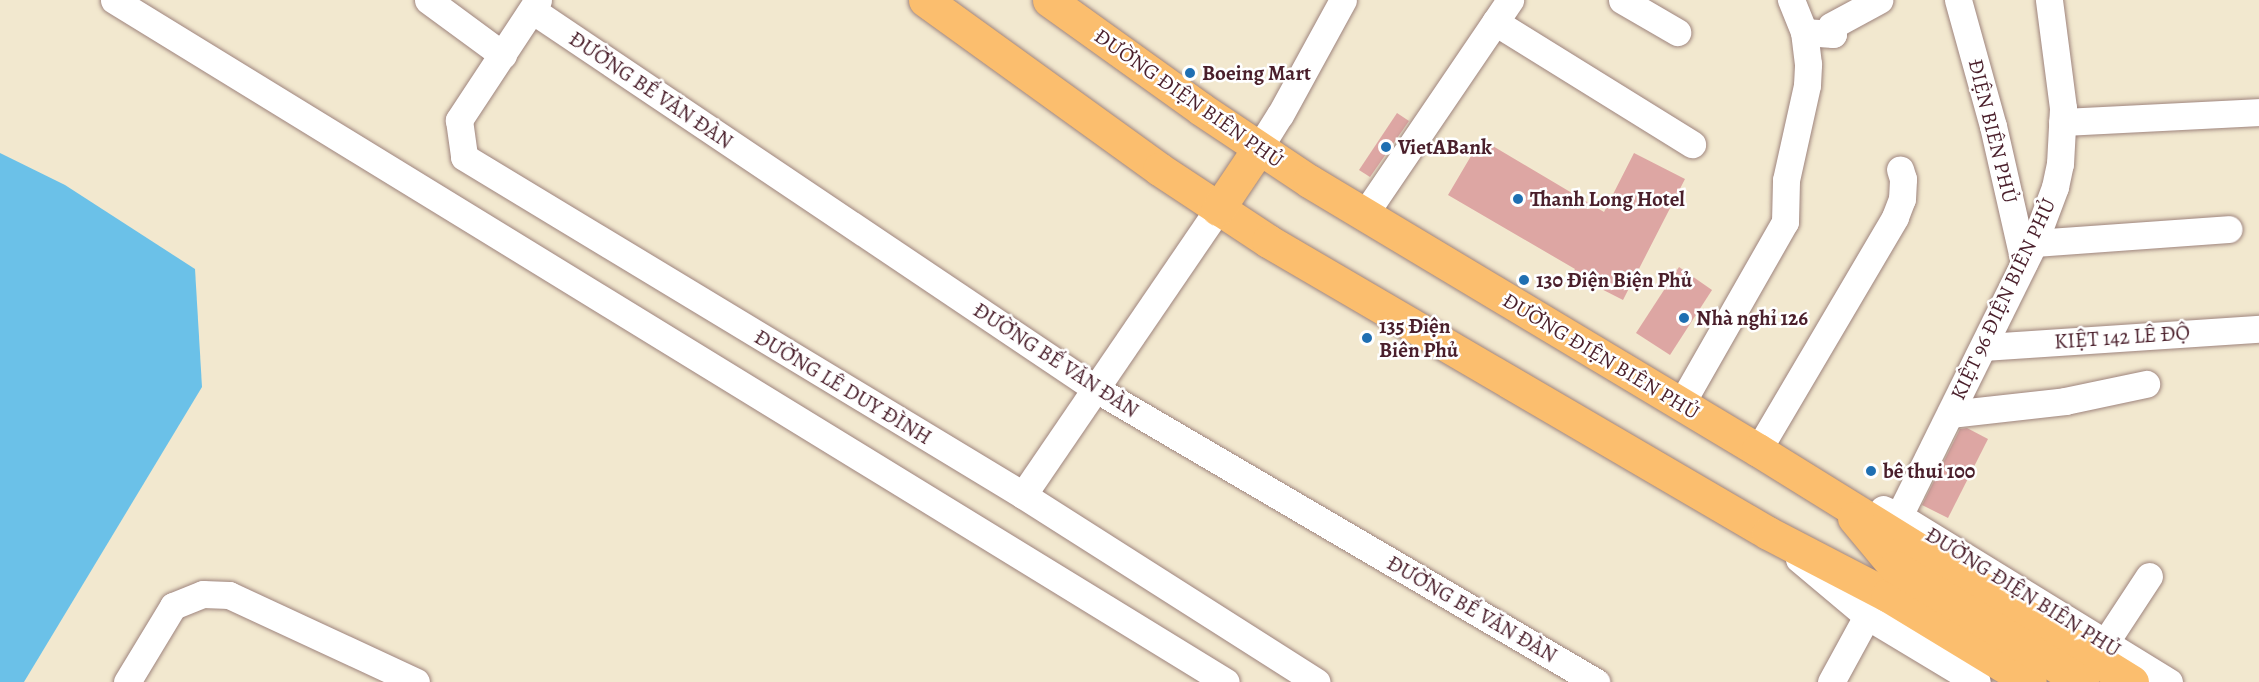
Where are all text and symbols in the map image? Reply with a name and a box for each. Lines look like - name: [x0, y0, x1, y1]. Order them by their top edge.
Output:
- street label: ĐƯỜNG ĐIỆN BIÊN PHỦ: [1090, 23, 1288, 173]
- street label: ĐƯỜNG BẾ VĂN ĐÀN: [564, 26, 738, 154]
- street label: ĐIỆN BIÊN PHỦ: [1963, 56, 2023, 206]
- place label: Boeing Mart: [1202, 60, 1311, 86]
- marker: Boeing Mart: [1183, 66, 1197, 80]
- place label: VietABank: [1398, 134, 1492, 160]
- marker: VietABank: [1379, 140, 1393, 154]
- place label: Thanh Long Hotel: [1530, 186, 1685, 212]
- marker: Thanh Long Hotel: [1511, 192, 1525, 206]
- street label: KIỆT 96 ĐIỆN BIÊN PHỦ: [1945, 194, 2061, 404]
- place label: 130 Điện Biện Phủ: [1536, 267, 1692, 293]
- marker: 130 Điện Biện Phủ: [1517, 273, 1531, 287]
- street label: ĐƯỜNG ĐIỆN BIÊN PHỦ: [1498, 287, 1704, 425]
- street label: ĐƯỜNG BẾ VĂN ĐÀN: [969, 297, 1143, 423]
- place label: Nhà nghỉ 126: [1696, 305, 1808, 331]
- marker: Nhà nghỉ 126: [1677, 311, 1691, 325]
- place label: 135 Điện Biên Phủ: [1379, 313, 1458, 363]
- street label: KIỆT 142 LÊ ĐỘ: [2053, 320, 2191, 354]
- street label: ĐƯỜNG LÊ DUY ĐÌNH: [750, 324, 936, 450]
- marker: 135 Điện Biên Phủ: [1360, 331, 1374, 345]
- place label: bê thui 100: [1883, 458, 1975, 484]
- marker: bê thui 100: [1864, 464, 1878, 478]
- street label: ĐƯỜNG ĐIỆN BIÊN PHỦ: [1921, 522, 2125, 662]
- street label: ĐƯỜNG BẾ VĂN ĐÀN: [1382, 550, 1562, 668]

